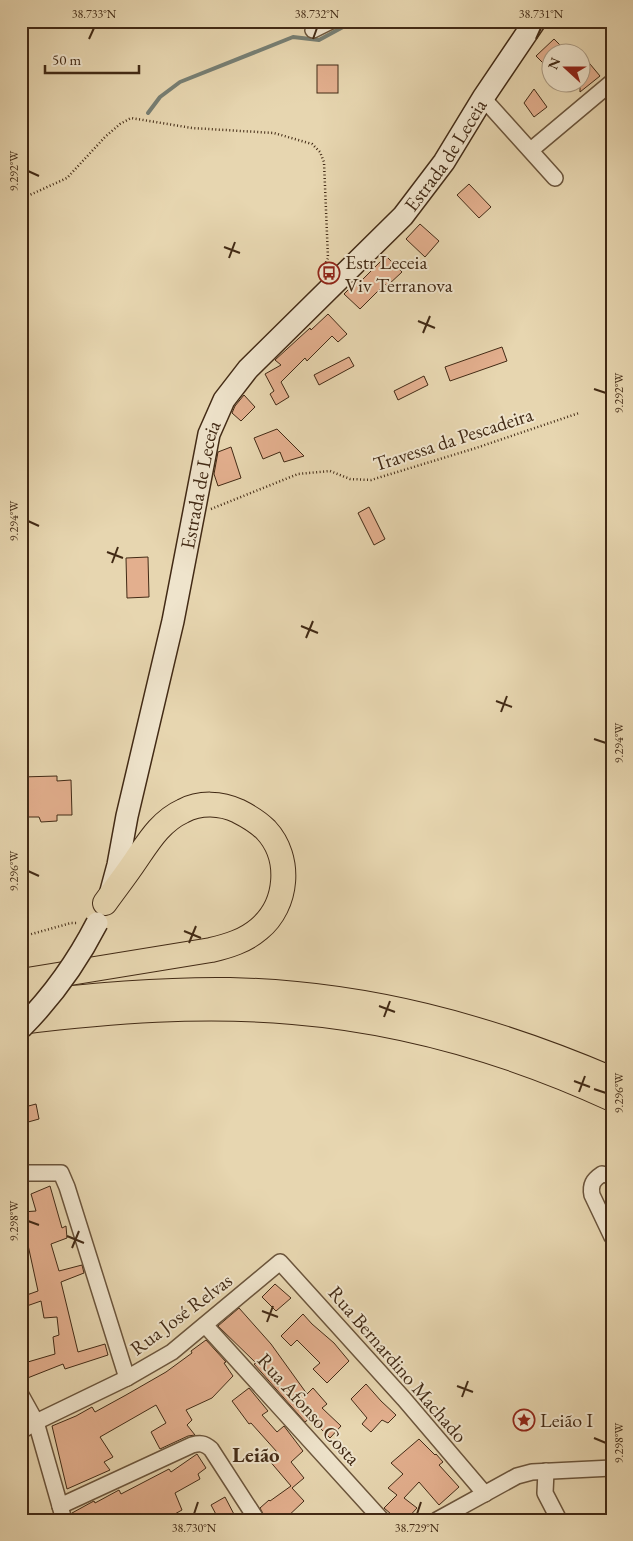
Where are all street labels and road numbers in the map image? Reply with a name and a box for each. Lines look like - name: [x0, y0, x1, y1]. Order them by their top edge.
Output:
- street label: Estrada de Leceia: [398, 94, 492, 217]
- street label: Travessa da Pescadeira: [370, 401, 536, 477]
- street label: Estrada de Leceia: [174, 416, 226, 551]
- street label: Rua José Relvas: [125, 1267, 237, 1361]
- street label: Rua Bernardino Machado: [323, 1280, 473, 1448]
- street label: Rua Afonso Costa: [252, 1347, 366, 1471]

